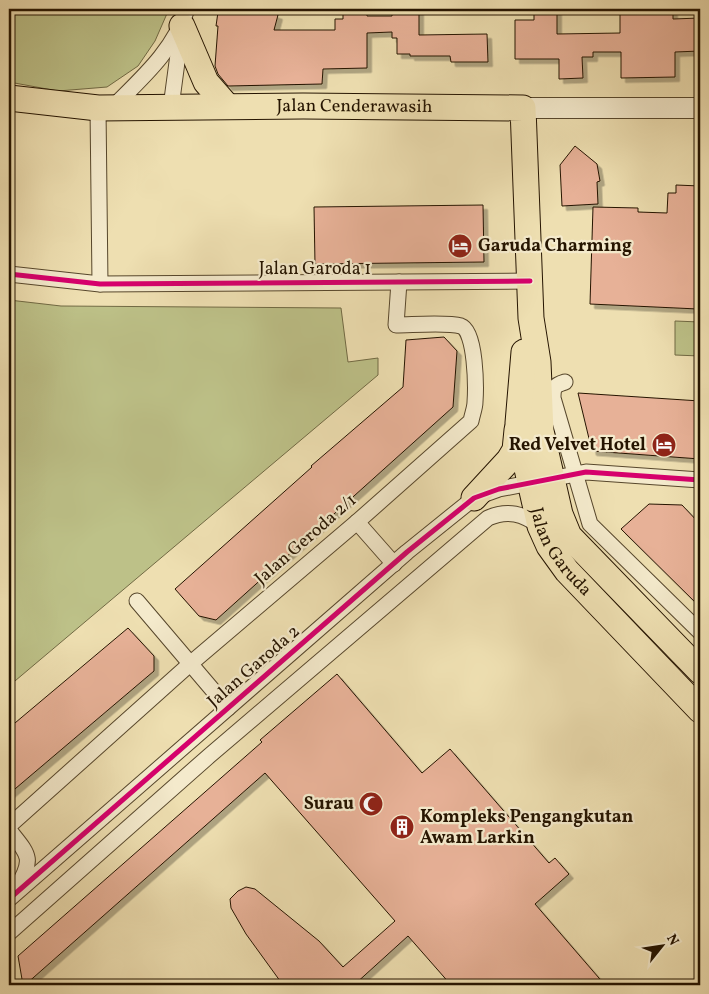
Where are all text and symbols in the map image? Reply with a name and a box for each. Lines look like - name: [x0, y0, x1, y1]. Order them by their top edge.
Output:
- street label: Jalan Cenderawasih: [276, 93, 433, 120]
- hotel icon: Garuda Charming: [447, 233, 473, 259]
- place label: Garuda Charming: [478, 234, 632, 259]
- street label: Jalan Garoda 1: [259, 257, 371, 282]
- hotel icon: Red Velvet Hotel: [651, 432, 677, 458]
- place label: Red Velvet Hotel: [509, 433, 646, 458]
- street label: Jalan Geroda 2/1: [250, 489, 362, 591]
- street label: Jalan Garuda: [524, 505, 597, 602]
- street label: Jalan Garoda 2: [202, 620, 306, 714]
- mosque icon: Surau: [358, 791, 384, 817]
- place label: Surau: [304, 792, 354, 817]
- place label: Kompleks Pengangkutan Awam Larkin: [420, 805, 634, 851]
- building icon: Kompleks Pengangkutan Awam Larkin: [389, 814, 415, 840]
- north arrow: [636, 922, 686, 972]
- text: N: [661, 931, 683, 949]

